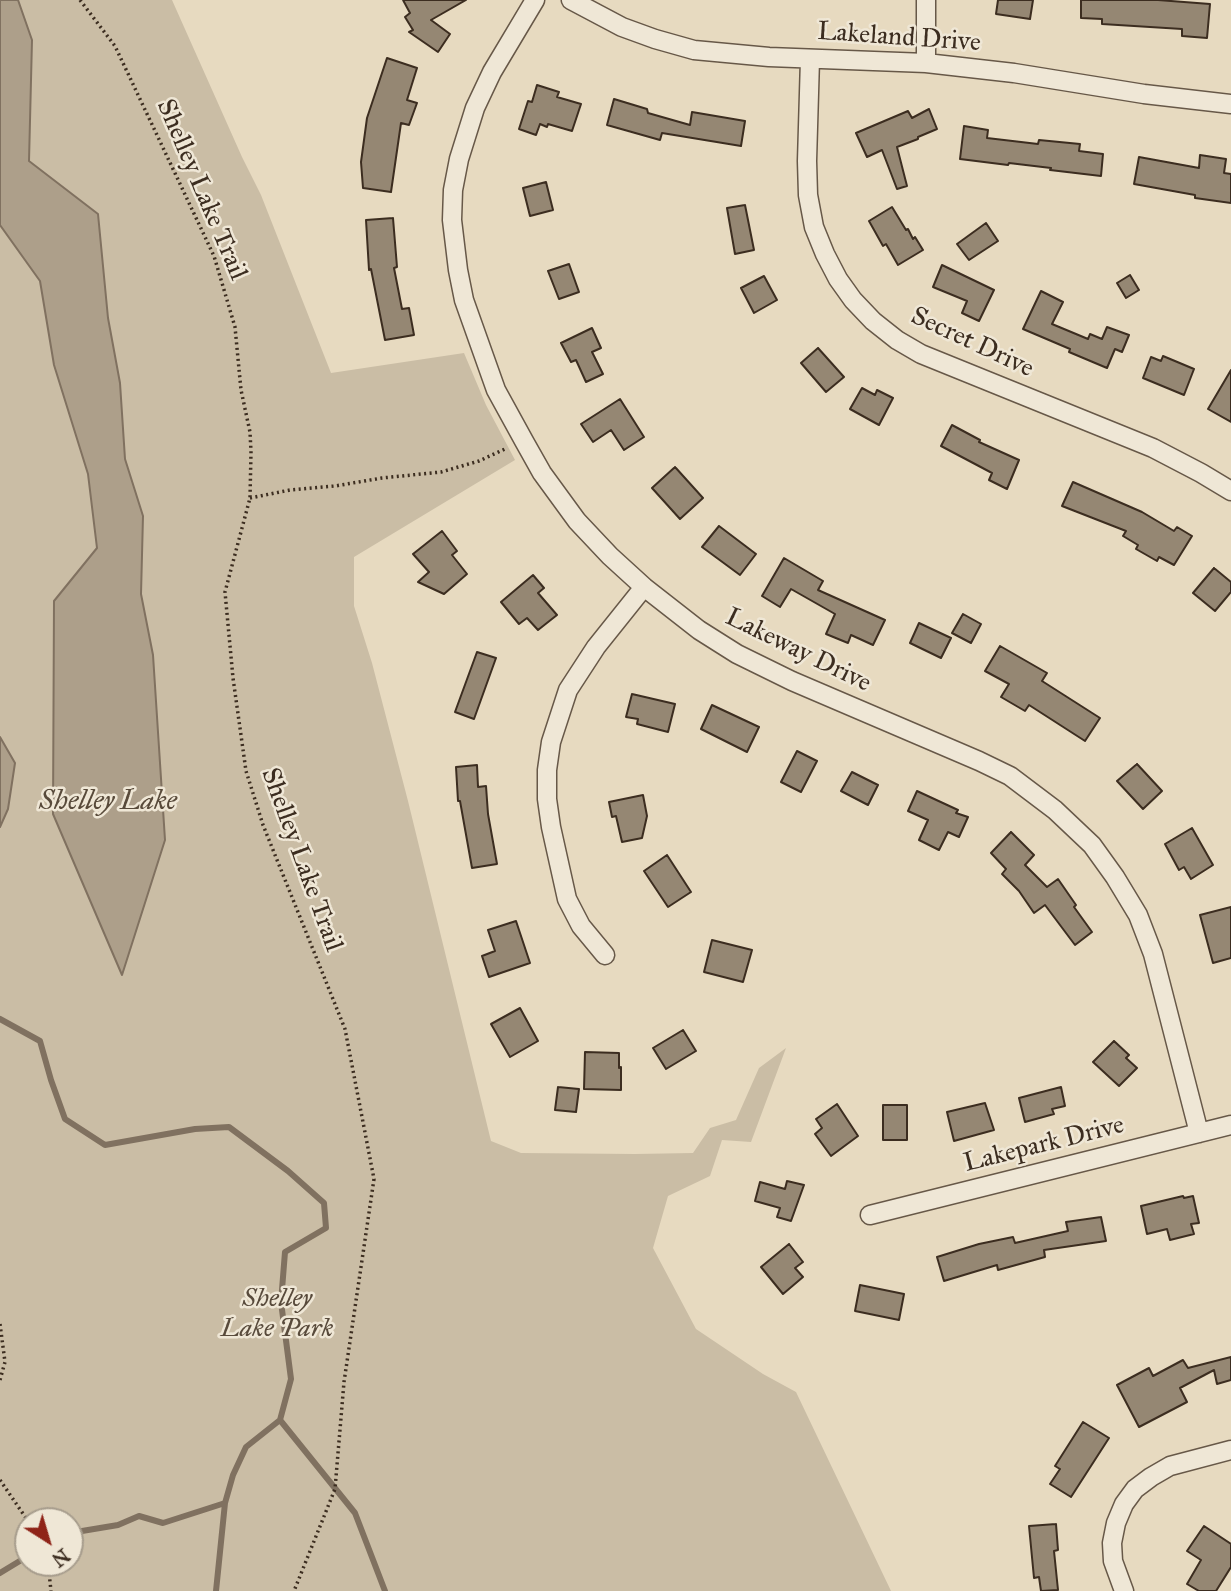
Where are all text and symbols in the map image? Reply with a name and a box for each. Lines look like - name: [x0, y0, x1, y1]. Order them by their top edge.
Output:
- street label: Lakeland Drive: [816, 17, 982, 59]
- street label: Shelley Lake Trail: [149, 95, 253, 285]
- street label: Secret Drive: [906, 301, 1038, 385]
- street label: Lakeway Drive: [720, 602, 876, 700]
- street label: Shelley Lake Trail: [253, 764, 349, 956]
- water label: Shelley Lake: [39, 785, 177, 819]
- street label: Lakepark Drive: [961, 1110, 1127, 1180]
- park label: Shelley Lake Park: [221, 1284, 333, 1346]
- north arrow: [14, 1507, 84, 1577]
- text: N: [47, 1544, 74, 1572]

